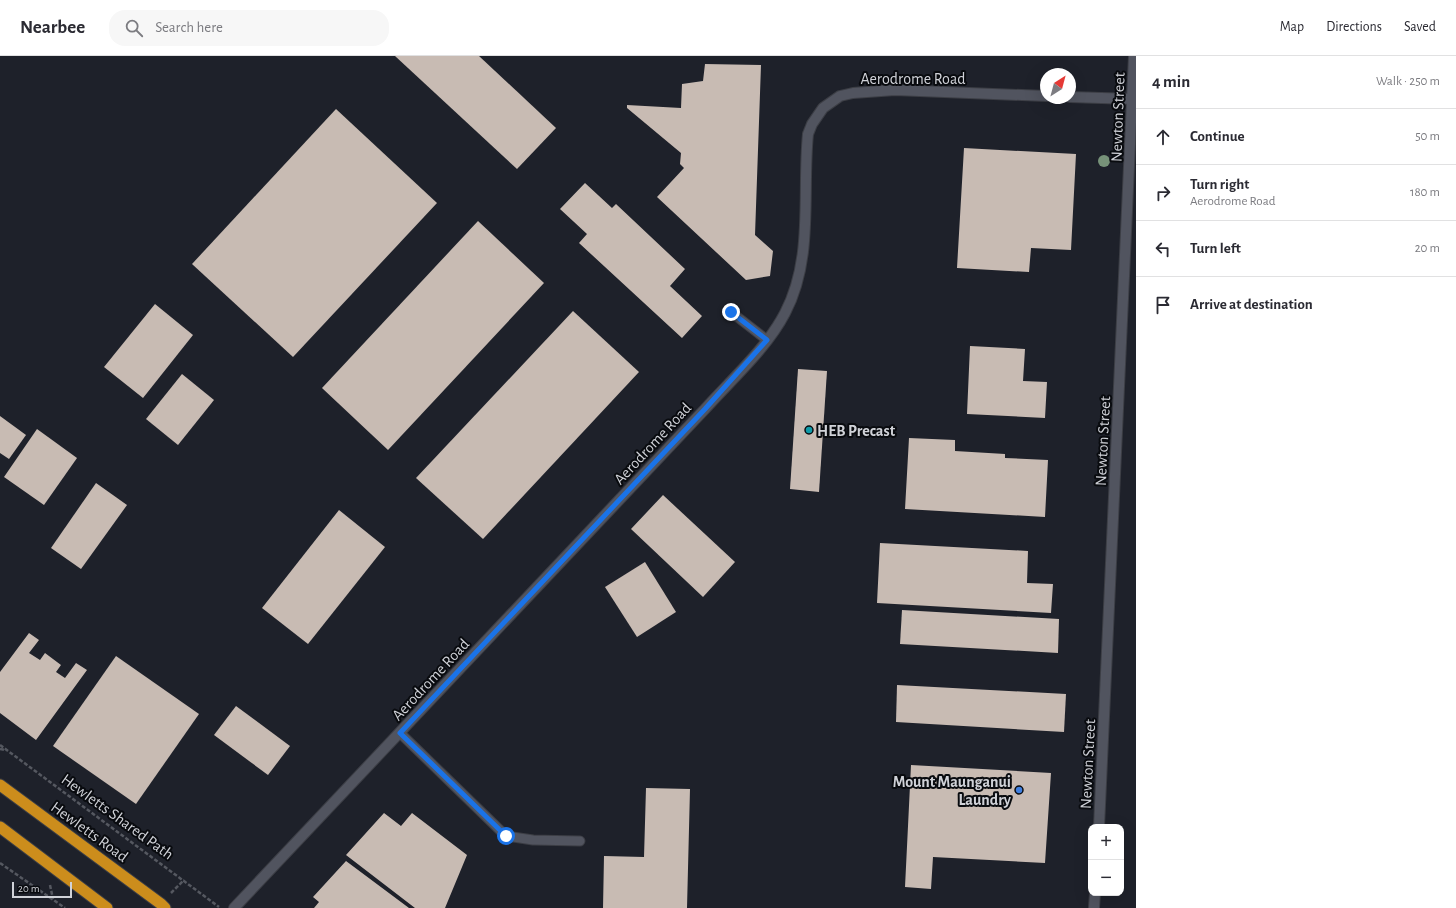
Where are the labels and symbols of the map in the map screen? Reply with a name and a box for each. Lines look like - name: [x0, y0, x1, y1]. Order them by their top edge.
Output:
- north arrow: [1040, 68, 1076, 104]
- street label: Aerodrome Road: [860, 71, 966, 87]
- street label: Newton Street: [1108, 72, 1128, 162]
- route end: [722, 303, 740, 321]
- street label: Newton Street: [1093, 396, 1113, 486]
- street label: Aerodrome Road: [611, 400, 694, 488]
- place label: HEB Precast: [817, 423, 896, 439]
- marker: HEB Precast: [804, 425, 814, 435]
- street label: Aerodrome Road: [389, 636, 472, 724]
- street label: Newton Street: [1078, 719, 1098, 809]
- street label: Hewletts Shared Path: [58, 771, 176, 863]
- place label: Mount Maunganui Laundry: [893, 774, 1012, 809]
- marker: Mount Maunganui Laundry: [1014, 785, 1024, 795]
- street label: Hewletts Road: [48, 799, 131, 865]
- route start: [497, 827, 515, 845]
- scale bar: [12, 880, 72, 899]

